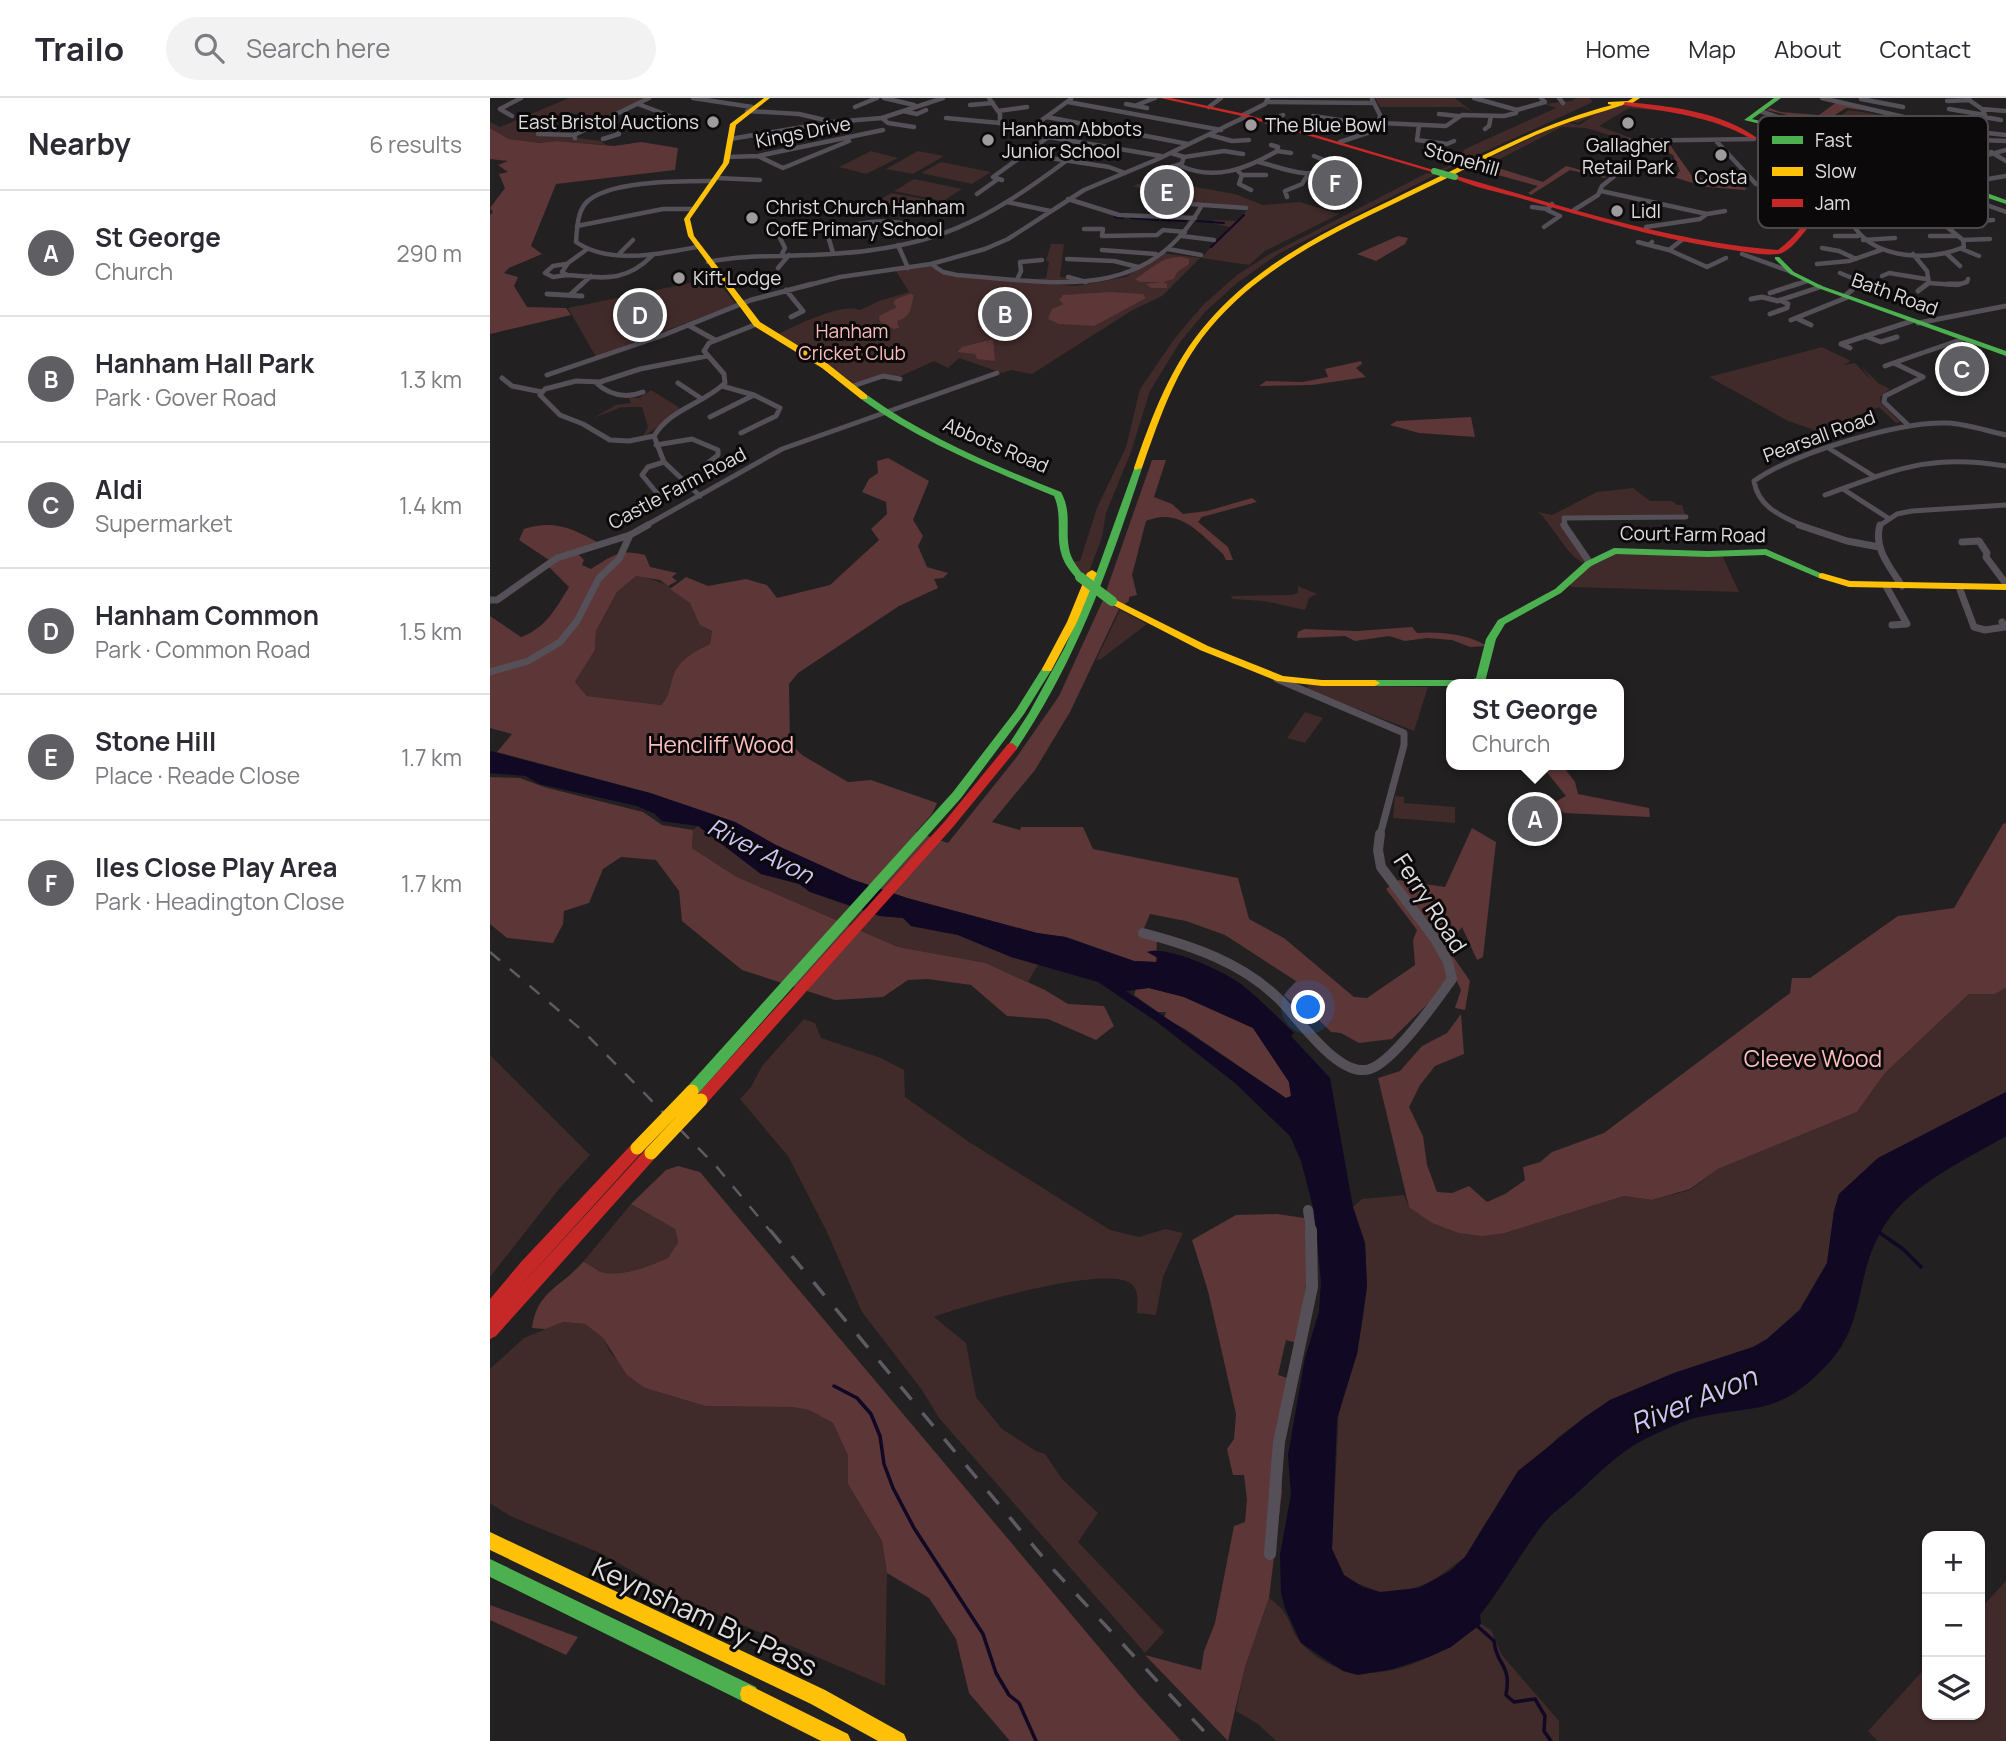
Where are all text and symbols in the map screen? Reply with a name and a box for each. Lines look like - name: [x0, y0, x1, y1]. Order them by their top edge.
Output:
- search box: [166, 17, 656, 80]
- text: Trailo: [35, 26, 124, 71]
- icon: search: [190, 29, 228, 67]
- text: Search here: [246, 30, 391, 66]
- text: Home: [1585, 32, 1650, 65]
- text: Map: [1688, 32, 1736, 65]
- text: About: [1774, 32, 1842, 65]
- text: Contact: [1880, 32, 1971, 65]
- place label: East Bristol Auctions: [518, 109, 699, 135]
- street label: Kings Drive: [753, 110, 853, 154]
- place label: The Blue Bowl: [1265, 112, 1386, 138]
- marker: East Bristol Auctions: [705, 114, 721, 130]
- marker: Gallagher Retail Park: [1620, 115, 1636, 131]
- place label: Hanham Abbots Junior School: [1002, 116, 1142, 164]
- legend: [1758, 116, 1988, 228]
- marker: The Blue Bowl: [1243, 117, 1259, 133]
- text: Nearby: [28, 123, 131, 164]
- text: Fast: [1815, 127, 1852, 153]
- text: 6 results: [369, 128, 462, 160]
- marker: Hanham Abbots Junior School: [980, 132, 996, 148]
- place label: Gallagher Retail Park: [1582, 132, 1674, 180]
- street label: Stonehill: [1421, 136, 1503, 182]
- marker: Costa: [1713, 147, 1729, 163]
- pin: F: [1312, 157, 1358, 209]
- text: Slow: [1815, 158, 1857, 184]
- place label: Costa: [1695, 164, 1747, 190]
- pin: E: [1144, 166, 1190, 218]
- text: Jam: [1815, 190, 1850, 216]
- place label: Christ Church Hanham CofE Primary School: [766, 194, 965, 242]
- place label: Lidl: [1631, 198, 1661, 224]
- marker: Lidl: [1609, 203, 1625, 219]
- marker: Christ Church Hanham CofE Primary School: [744, 210, 760, 226]
- text: St George: [95, 219, 221, 255]
- text: A: [43, 237, 59, 269]
- text: 290 m: [396, 237, 462, 269]
- text: Church: [95, 255, 173, 287]
- place label: Kift Lodge: [693, 265, 781, 291]
- street label: Bath Road: [1848, 266, 1942, 322]
- marker: Kift Lodge: [671, 270, 687, 286]
- pin: B: [982, 288, 1028, 340]
- pin: D: [617, 289, 663, 341]
- park label: Hanham Cricket Club: [798, 318, 906, 366]
- pin: C: [1939, 343, 1985, 395]
- text: Hanham Hall Park: [95, 345, 314, 381]
- text: B: [44, 363, 58, 395]
- text: 1.3 km: [400, 363, 462, 395]
- text: Park · Gover Road: [95, 381, 277, 413]
- street label: Pearsall Road: [1759, 404, 1879, 468]
- street label: Abbots Road: [939, 411, 1053, 479]
- street label: Castle Farm Road: [604, 441, 750, 535]
- text: Aldi: [95, 471, 143, 507]
- text: C: [43, 489, 60, 521]
- text: 1.4 km: [399, 489, 462, 521]
- text: Supermarket: [95, 507, 233, 539]
- street label: Court Farm Road: [1620, 520, 1766, 548]
- text: Hanham Common: [95, 597, 319, 633]
- text: D: [43, 615, 59, 647]
- text: 1.5 km: [399, 615, 462, 647]
- text: Park · Common Road: [95, 633, 311, 665]
- popup: [1446, 679, 1624, 770]
- text: St George: [1472, 691, 1598, 727]
- text: Stone Hill: [95, 723, 216, 759]
- text: Church: [1472, 727, 1550, 759]
- park label: Hencliff Wood: [648, 728, 794, 760]
- text: E: [44, 741, 58, 773]
- text: 1.7 km: [401, 741, 462, 773]
- text: Place · Reade Close: [95, 759, 300, 791]
- pin: A: [1512, 793, 1558, 845]
- water label: River Avon: [703, 809, 820, 891]
- street label: Ferry Road: [1387, 847, 1475, 959]
- text: Iles Close Play Area: [95, 849, 337, 885]
- text: F: [45, 867, 57, 899]
- text: 1.7 km: [401, 867, 462, 899]
- text: Park · Headington Close: [95, 885, 345, 917]
- your location: [1291, 990, 1325, 1024]
- park label: Cleeve Wood: [1744, 1042, 1882, 1074]
- water label: River Avon: [1624, 1356, 1763, 1442]
- map controls: [1922, 1531, 1985, 1720]
- button: +: [1922, 1531, 1985, 1594]
- street label: Keynsham By-Pass: [586, 1547, 824, 1685]
- button: −: [1922, 1594, 1985, 1657]
- button: layers: [1922, 1657, 1985, 1720]

